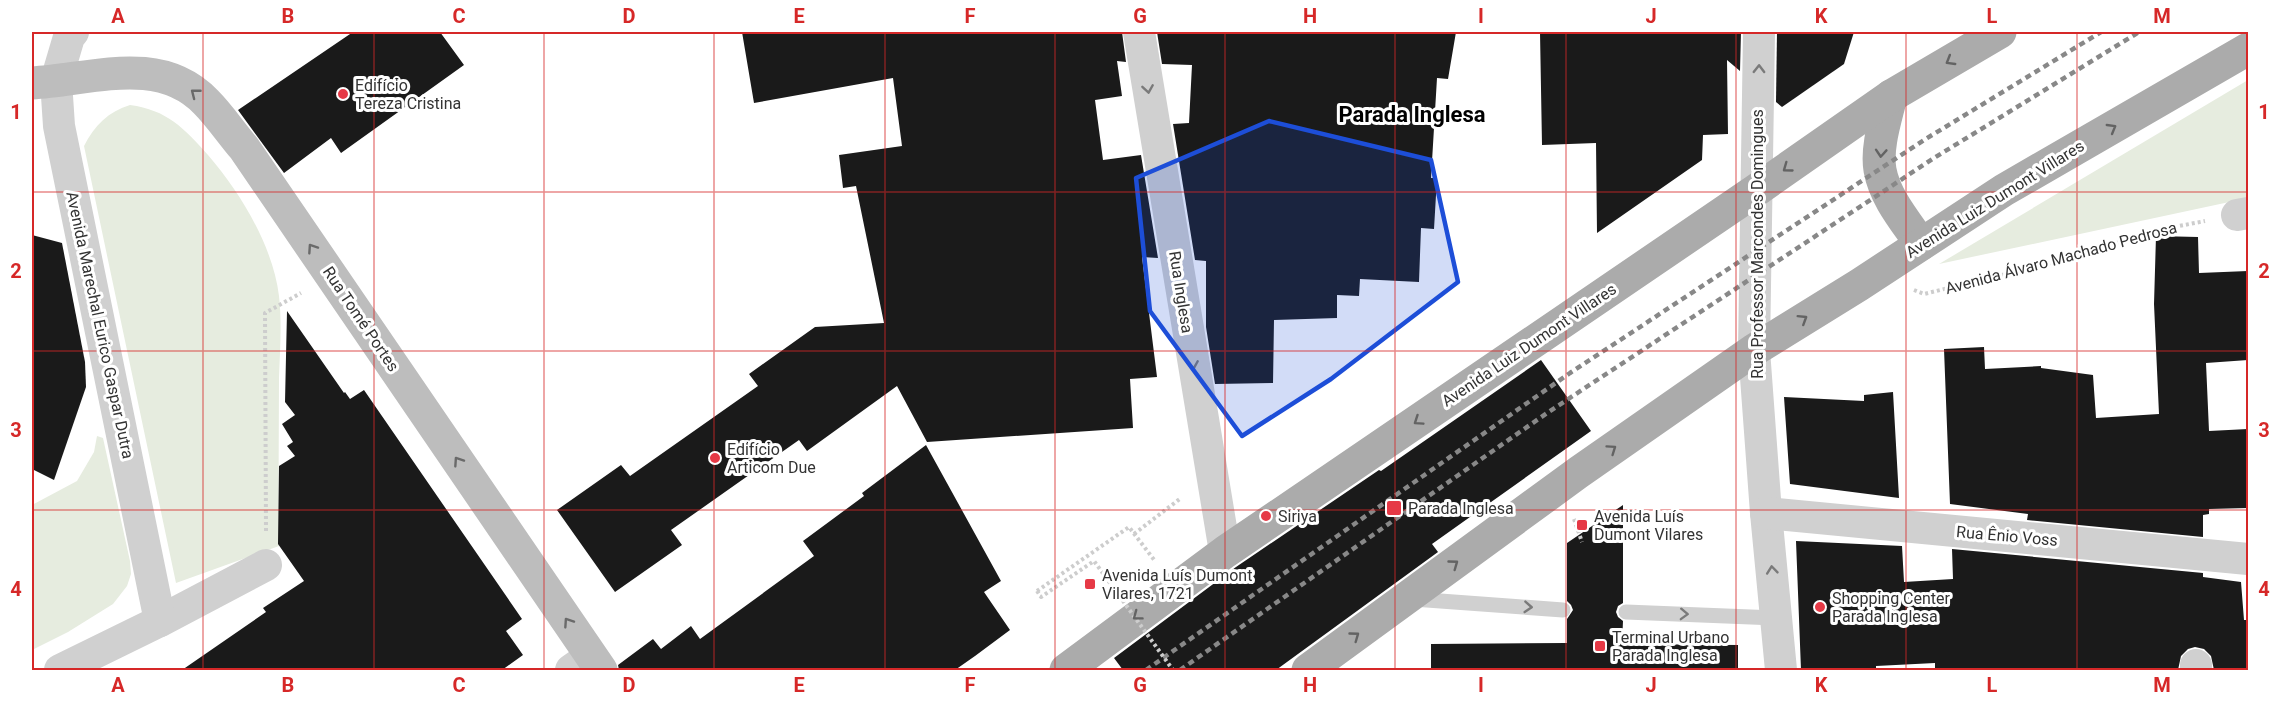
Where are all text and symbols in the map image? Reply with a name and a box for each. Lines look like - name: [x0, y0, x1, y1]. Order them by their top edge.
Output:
- text: A: [111, 4, 125, 28]
- text: B: [282, 4, 294, 28]
- text: C: [452, 4, 466, 28]
- text: D: [623, 4, 636, 28]
- text: E: [793, 4, 805, 28]
- text: F: [965, 4, 976, 28]
- text: G: [1133, 4, 1147, 28]
- text: H: [1303, 4, 1317, 28]
- text: I: [1478, 4, 1484, 28]
- text: J: [1645, 4, 1657, 28]
- text: K: [1815, 4, 1828, 28]
- text: L: [1987, 4, 1998, 28]
- text: M: [2153, 4, 2171, 28]
- one-way arrow: [1946, 54, 1956, 66]
- one-way arrow: [1752, 65, 1765, 74]
- place label: Edifício Tereza Cristina: [355, 76, 461, 113]
- one-way arrow: [1141, 84, 1154, 94]
- marker: Edifício Tereza Cristina: [336, 87, 350, 101]
- one-way arrow: [191, 89, 202, 100]
- text: 1: [10, 100, 22, 124]
- text: 1: [2258, 100, 2270, 124]
- district label: Parada Inglesa: [1338, 102, 1486, 127]
- street label: Rua Professor Marcondes Domingues: [1748, 109, 1767, 379]
- one-way arrow: [2106, 123, 2116, 135]
- street label: Avenida Luiz Dumont Villares: [1902, 136, 2088, 262]
- one-way arrow: [1874, 148, 1887, 157]
- one-way arrow: [1782, 161, 1793, 172]
- street label: Avenida Marechal Eurico Gaspar Dutra: [62, 190, 138, 460]
- street label: Avenida Álvaro Machado Pedrosa: [1943, 218, 2179, 298]
- one-way arrow: [308, 244, 319, 255]
- street label: Rua Inglesa: [1165, 250, 1197, 334]
- text: 2: [10, 259, 22, 283]
- text: 2: [2258, 259, 2270, 283]
- street label: Rua Tomé Portes: [319, 263, 403, 375]
- street label: Avenida Luiz Dumont Villares: [1438, 279, 1620, 411]
- one-way arrow: [1797, 315, 1807, 327]
- one-way arrow: [1186, 359, 1199, 369]
- one-way arrow: [1414, 414, 1425, 425]
- text: 3: [10, 418, 22, 442]
- text: 3: [2258, 418, 2270, 442]
- place label: Edifício Articom Due: [727, 440, 816, 477]
- one-way arrow: [1605, 445, 1616, 456]
- marker: Edifício Articom Due: [708, 451, 722, 465]
- one-way arrow: [454, 457, 465, 468]
- marker: Parada Inglesa: [1385, 499, 1403, 517]
- place label: Parada Inglesa: [1408, 499, 1514, 518]
- place label: Siriya: [1278, 507, 1317, 526]
- place label: Avenida Luís Dumont Vilares: [1594, 507, 1703, 544]
- marker: Siriya: [1259, 509, 1273, 523]
- marker: Avenida Luís Dumont Vilares: [1575, 518, 1589, 532]
- street label: Rua Ênio Voss: [1955, 522, 2059, 550]
- one-way arrow: [1448, 560, 1459, 571]
- place label: Avenida Luís Dumont Vilares, 1721: [1102, 566, 1252, 603]
- one-way arrow: [1766, 566, 1779, 575]
- text: 4: [10, 577, 22, 601]
- marker: Avenida Luís Dumont Vilares, 1721: [1083, 577, 1097, 591]
- text: 4: [2258, 577, 2270, 601]
- place label: Shopping Center Parada Inglesa: [1832, 589, 1951, 626]
- one-way arrow: [1524, 600, 1533, 613]
- marker: Shopping Center Parada Inglesa: [1813, 600, 1827, 614]
- one-way arrow: [1680, 608, 1689, 621]
- one-way arrow: [1133, 609, 1144, 620]
- one-way arrow: [564, 618, 575, 629]
- place label: Terminal Urbano Parada Inglesa: [1612, 628, 1729, 665]
- one-way arrow: [1348, 632, 1359, 643]
- marker: Terminal Urbano Parada Inglesa: [1593, 639, 1607, 653]
- text: A: [111, 673, 125, 697]
- text: B: [282, 673, 294, 697]
- text: C: [452, 673, 466, 697]
- text: D: [623, 673, 636, 697]
- text: E: [793, 673, 805, 697]
- text: F: [965, 673, 976, 697]
- text: G: [1133, 673, 1147, 697]
- text: H: [1303, 673, 1317, 697]
- text: I: [1478, 673, 1484, 697]
- text: J: [1645, 673, 1657, 697]
- text: K: [1815, 673, 1828, 697]
- text: L: [1987, 673, 1998, 697]
- text: M: [2153, 673, 2171, 697]

